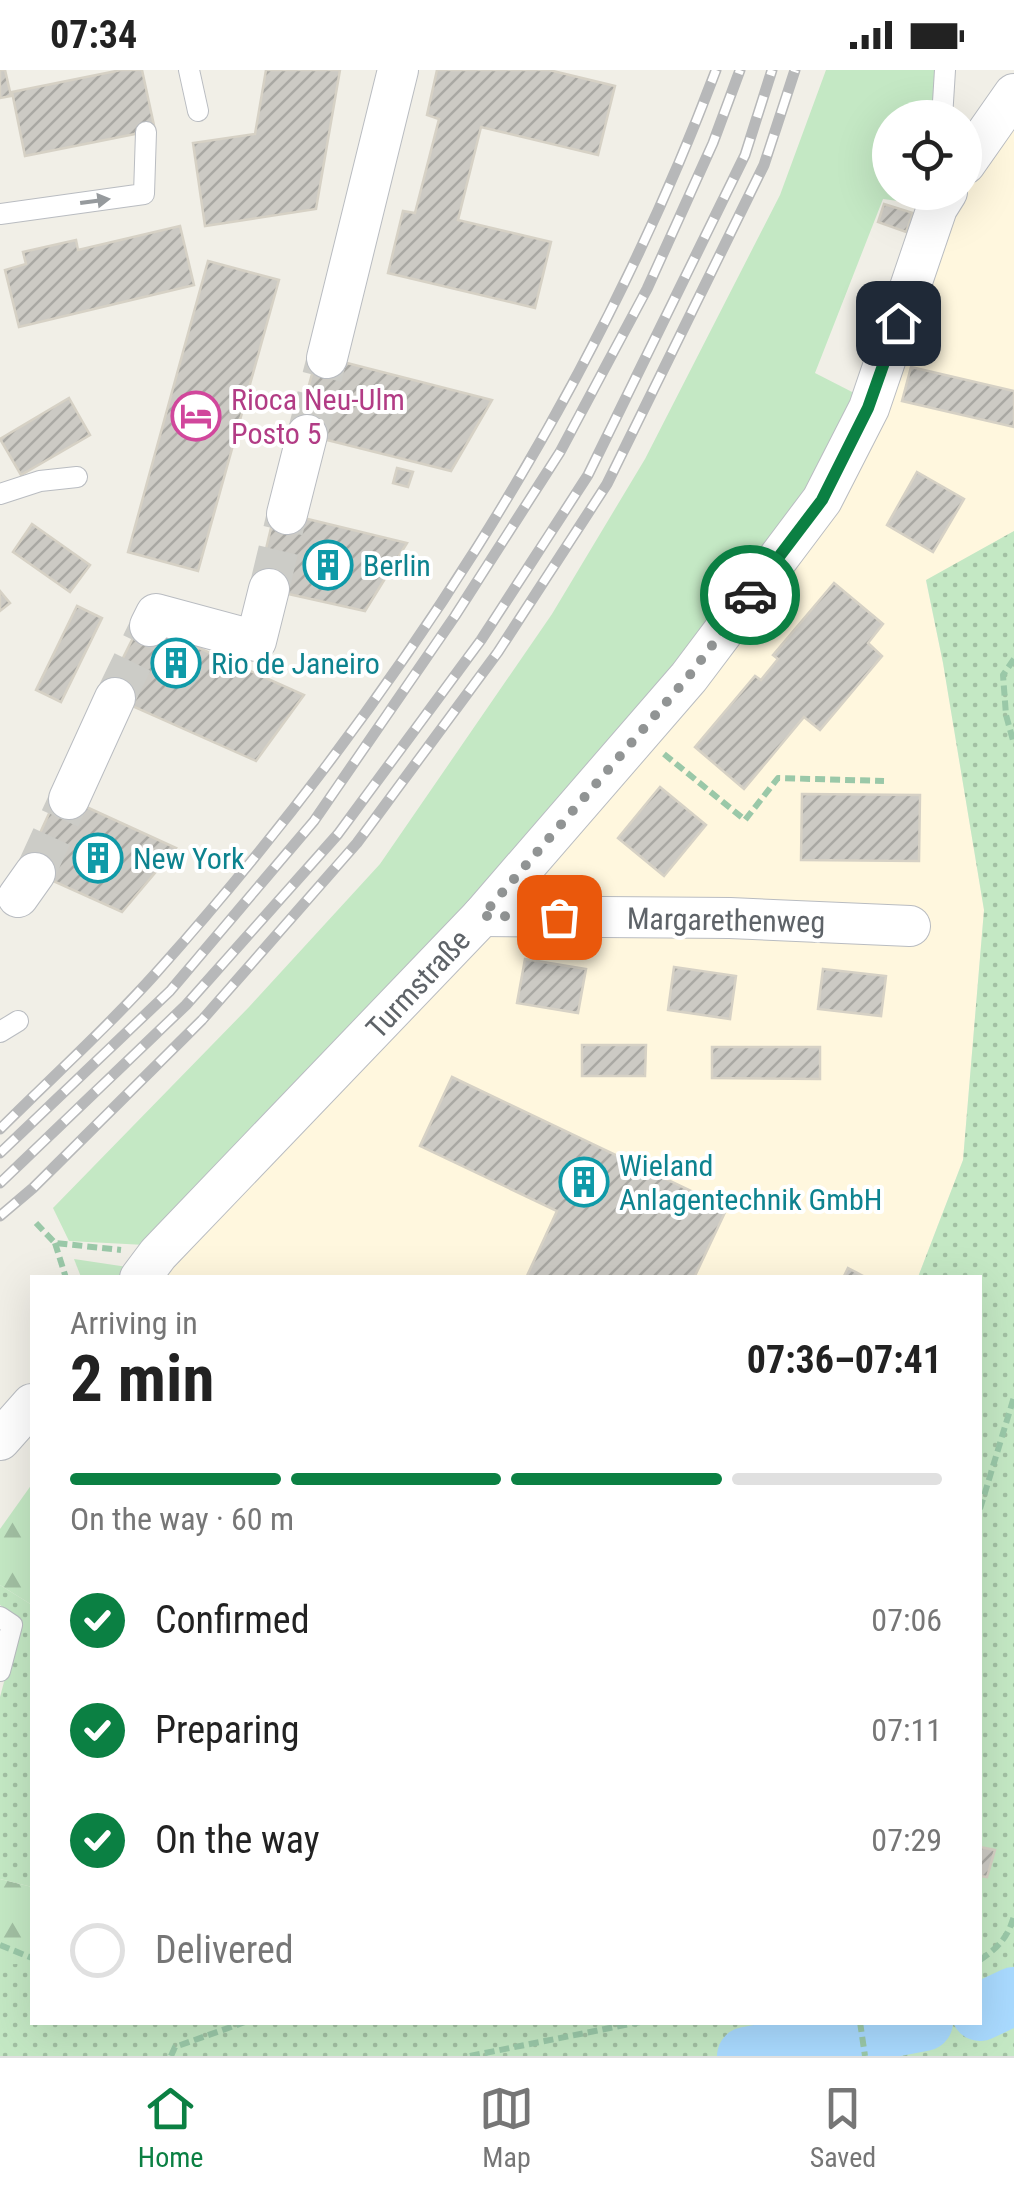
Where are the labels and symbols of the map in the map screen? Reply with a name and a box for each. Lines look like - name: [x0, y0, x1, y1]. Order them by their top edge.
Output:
- one-way arrow: [80, 193, 112, 209]
- pin: [856, 281, 941, 366]
- place label: Rioca Neu-Ulm Posto 5: [231, 382, 405, 451]
- hotel icon: Rioca Neu-Ulm Posto 5: [170, 390, 222, 442]
- building icon: Berlin: [302, 539, 354, 591]
- courier: [700, 545, 800, 645]
- place label: Berlin: [363, 548, 431, 583]
- building icon: Rio de Janeiro: [150, 637, 202, 689]
- place label: Rio de Janeiro: [211, 646, 380, 681]
- building icon: New York: [72, 832, 124, 884]
- place label: New York: [133, 841, 245, 876]
- pin: [517, 875, 602, 960]
- street label: Margarethenweg: [627, 901, 825, 939]
- street label: Turmstraße: [359, 922, 477, 1046]
- place label: Wieland Anlagentechnik GmbH: [619, 1148, 882, 1217]
- building icon: Wieland Anlagentechnik GmbH: [558, 1156, 610, 1208]

